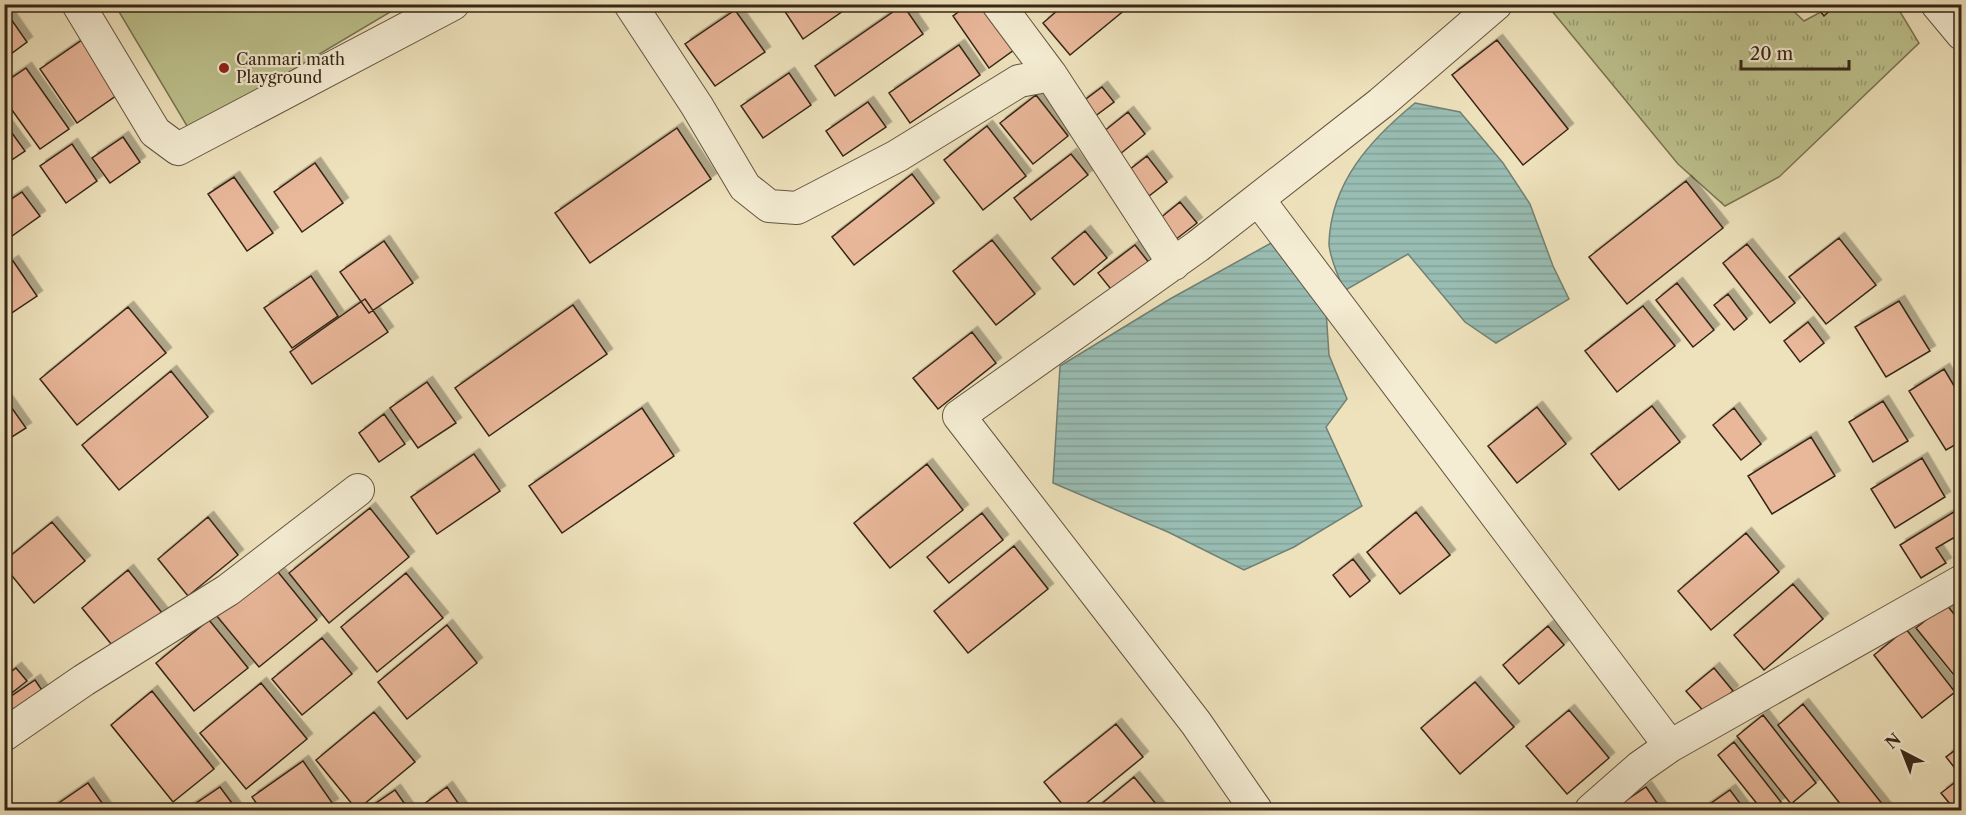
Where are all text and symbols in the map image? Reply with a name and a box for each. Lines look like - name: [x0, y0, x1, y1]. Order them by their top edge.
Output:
- scale bar: [1741, 33, 1849, 71]
- text: 20 m: [1750, 43, 1794, 65]
- place label: Canmari math Playground: [236, 49, 345, 87]
- marker: Canmari math Playground: [217, 61, 231, 75]
- north arrow: [1873, 722, 1933, 782]
- text: N: [1881, 729, 1905, 753]

